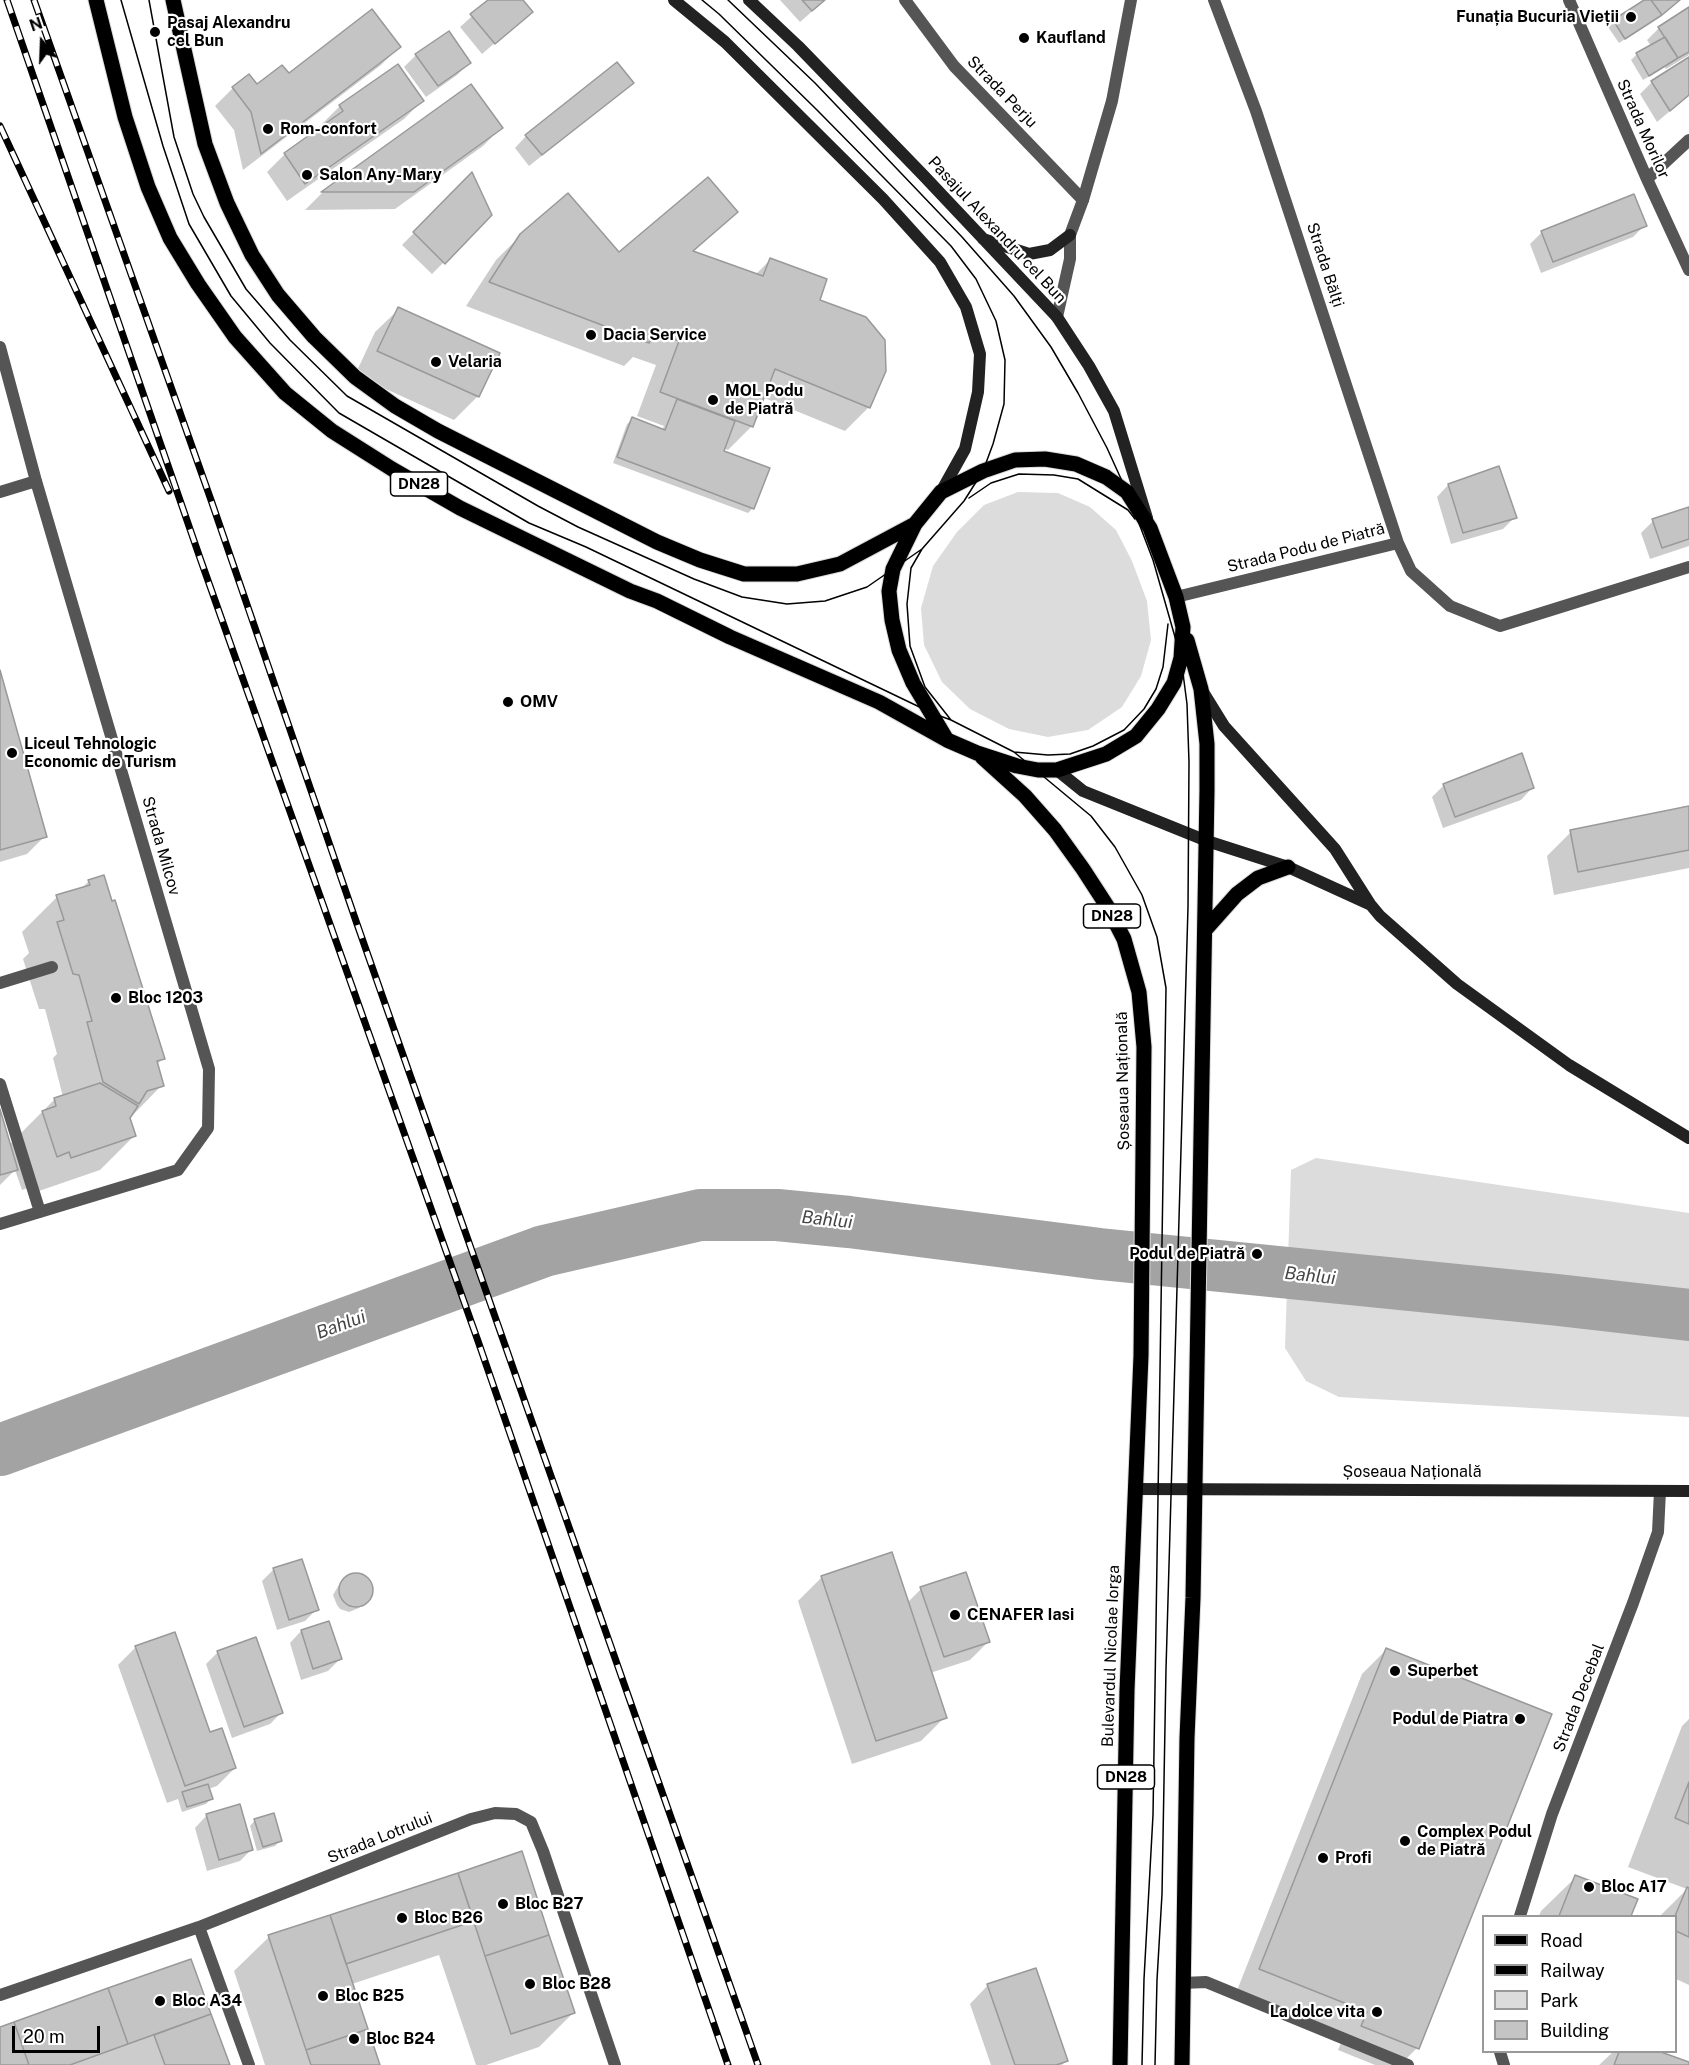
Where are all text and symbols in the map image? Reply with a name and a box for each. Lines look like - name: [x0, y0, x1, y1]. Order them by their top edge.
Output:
- place label: Funația Bucuria Vieții: [1456, 7, 1619, 27]
- marker: Funația Bucuria Vieții: [1624, 10, 1638, 24]
- north arrow: [12, 12, 72, 72]
- text: N: [27, 13, 45, 36]
- place label: Pasaj Alexandru cel Bun: [167, 13, 290, 51]
- marker: Pasaj Alexandru cel Bun: [148, 25, 162, 39]
- place label: Kaufland: [1036, 28, 1106, 48]
- marker: Kaufland: [1017, 31, 1031, 45]
- street label: Strada Perju: [963, 52, 1041, 132]
- street label: Strada Morilor: [1612, 76, 1674, 182]
- place label: Rom-confort: [280, 119, 377, 139]
- marker: Rom-confort: [261, 122, 275, 136]
- street label: Pasajul Alexandru cel Bun: [924, 152, 1070, 308]
- place label: Salon Any-Mary: [319, 165, 442, 185]
- marker: Salon Any-Mary: [300, 168, 314, 182]
- street label: Strada Bălți: [1302, 220, 1348, 310]
- place label: Dacia Service: [603, 325, 707, 345]
- marker: Dacia Service: [584, 328, 598, 342]
- place label: Velaria: [448, 352, 502, 372]
- marker: Velaria: [429, 355, 443, 369]
- place label: MOL Podu de Piatră: [725, 381, 803, 419]
- marker: MOL Podu de Piatră: [706, 393, 720, 407]
- road number: DN28: [390, 472, 448, 496]
- street label: Strada Podu de Piatră: [1225, 519, 1387, 577]
- place label: OMV: [520, 692, 558, 712]
- marker: OMV: [501, 695, 515, 709]
- place label: Liceul Tehnologic Economic de Turism: [24, 734, 176, 772]
- marker: Liceul Tehnologic Economic de Turism: [5, 746, 19, 760]
- street label: Strada Milcov: [138, 794, 184, 898]
- road number: DN28: [1084, 904, 1140, 928]
- place label: Bloc 1203: [128, 988, 203, 1008]
- marker: Bloc 1203: [109, 991, 123, 1005]
- street label: Șoseaua Națională: [1112, 1011, 1134, 1151]
- water label: Bahlui: [800, 1207, 854, 1233]
- place label: Podul de Piatră: [1129, 1244, 1245, 1264]
- marker: Podul de Piatră: [1250, 1247, 1264, 1261]
- water label: Bahlui: [1283, 1263, 1337, 1289]
- water label: Bahlui: [313, 1306, 369, 1344]
- street label: Șoseaua Națională: [1342, 1462, 1482, 1482]
- street label: Bulevardul Nicolae Iorga: [1098, 1565, 1124, 1747]
- place label: CENAFER Iasi: [967, 1605, 1074, 1625]
- marker: CENAFER Iasi: [948, 1608, 962, 1622]
- street label: Strada Decebal: [1549, 1641, 1609, 1755]
- place label: Superbet: [1407, 1661, 1479, 1681]
- marker: Superbet: [1388, 1664, 1402, 1678]
- place label: Podul de Piatra: [1392, 1709, 1508, 1729]
- marker: Podul de Piatra: [1513, 1712, 1527, 1726]
- road number: DN28: [1098, 1765, 1154, 1789]
- street label: Strada Lotrului: [325, 1808, 435, 1868]
- place label: Complex Podul de Piatră: [1417, 1822, 1532, 1860]
- marker: Complex Podul de Piatră: [1398, 1834, 1412, 1848]
- place label: Profi: [1335, 1848, 1372, 1868]
- marker: Profi: [1316, 1851, 1330, 1865]
- place label: Bloc A17: [1601, 1877, 1667, 1897]
- marker: Bloc A17: [1582, 1880, 1596, 1894]
- place label: Bloc B27: [515, 1894, 583, 1914]
- marker: Bloc B27: [496, 1897, 510, 1911]
- place label: Bloc B26: [414, 1908, 483, 1928]
- marker: Bloc B26: [395, 1911, 409, 1925]
- legend: [1482, 1915, 1677, 2053]
- text: Road: [1540, 1930, 1583, 1951]
- text: Railway: [1540, 1960, 1605, 1981]
- place label: Bloc B28: [542, 1974, 611, 1994]
- marker: Bloc B28: [523, 1977, 537, 1991]
- place label: Bloc B25: [335, 1986, 404, 2006]
- marker: Bloc B25: [316, 1989, 330, 2003]
- text: Park: [1540, 1990, 1578, 2011]
- place label: Bloc A34: [172, 1991, 242, 2011]
- marker: Bloc A34: [153, 1994, 167, 2008]
- place label: La dolce vita: [1270, 2002, 1365, 2022]
- marker: La dolce vita: [1370, 2005, 1384, 2019]
- scale bar: [15, 2014, 104, 2052]
- text: Building: [1540, 2020, 1609, 2041]
- text: 20 m: [23, 2026, 65, 2047]
- place label: Bloc B24: [366, 2029, 435, 2049]
- marker: Bloc B24: [347, 2032, 361, 2046]

